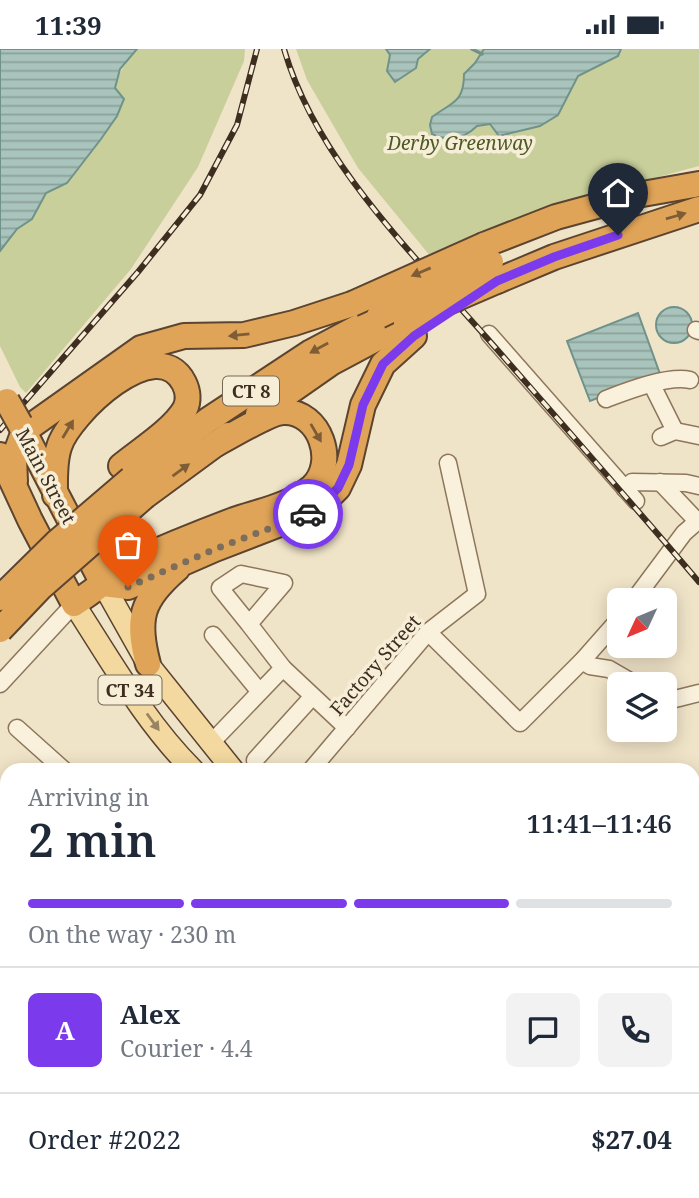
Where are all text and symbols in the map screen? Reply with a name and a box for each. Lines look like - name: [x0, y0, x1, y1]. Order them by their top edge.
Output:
- text: 11:39: [35, 7, 102, 43]
- park label: Derby Greenway: [386, 130, 533, 156]
- pin: [588, 163, 648, 235]
- icon: home: [599, 174, 637, 212]
- one-way arrow: [666, 210, 688, 221]
- one-way arrow: [411, 266, 431, 278]
- one-way arrow: [228, 329, 250, 340]
- one-way arrow: [309, 342, 329, 354]
- road number: CT 8: [223, 377, 279, 405]
- one-way arrow: [62, 420, 74, 439]
- street label: Main Street: [10, 424, 82, 529]
- one-way arrow: [310, 424, 322, 443]
- one-way arrow: [172, 463, 190, 477]
- courier: [273, 479, 343, 549]
- icon: car: [289, 495, 327, 533]
- pin: [98, 515, 158, 587]
- icon: bag: [109, 526, 147, 564]
- north arrow: [607, 588, 677, 658]
- map controls: [607, 588, 677, 742]
- street label: Factory Street: [324, 609, 426, 721]
- button: layers: [607, 672, 677, 742]
- road number: CT 34: [99, 675, 162, 705]
- one-way arrow: [146, 713, 160, 731]
- text: Arriving in: [28, 781, 149, 813]
- text: 11:41–11:46: [526, 805, 672, 841]
- text: 2 min: [28, 808, 156, 870]
- text: On the way · 230 m: [28, 918, 236, 950]
- button: chat: [506, 993, 580, 1067]
- button: phone: [598, 993, 672, 1067]
- text: Alex: [120, 996, 180, 1032]
- text: A: [55, 1012, 75, 1048]
- text: Courier · 4.4: [120, 1032, 253, 1064]
- text: Order #2022: [28, 1121, 181, 1157]
- text: $27.04: [591, 1121, 672, 1157]

